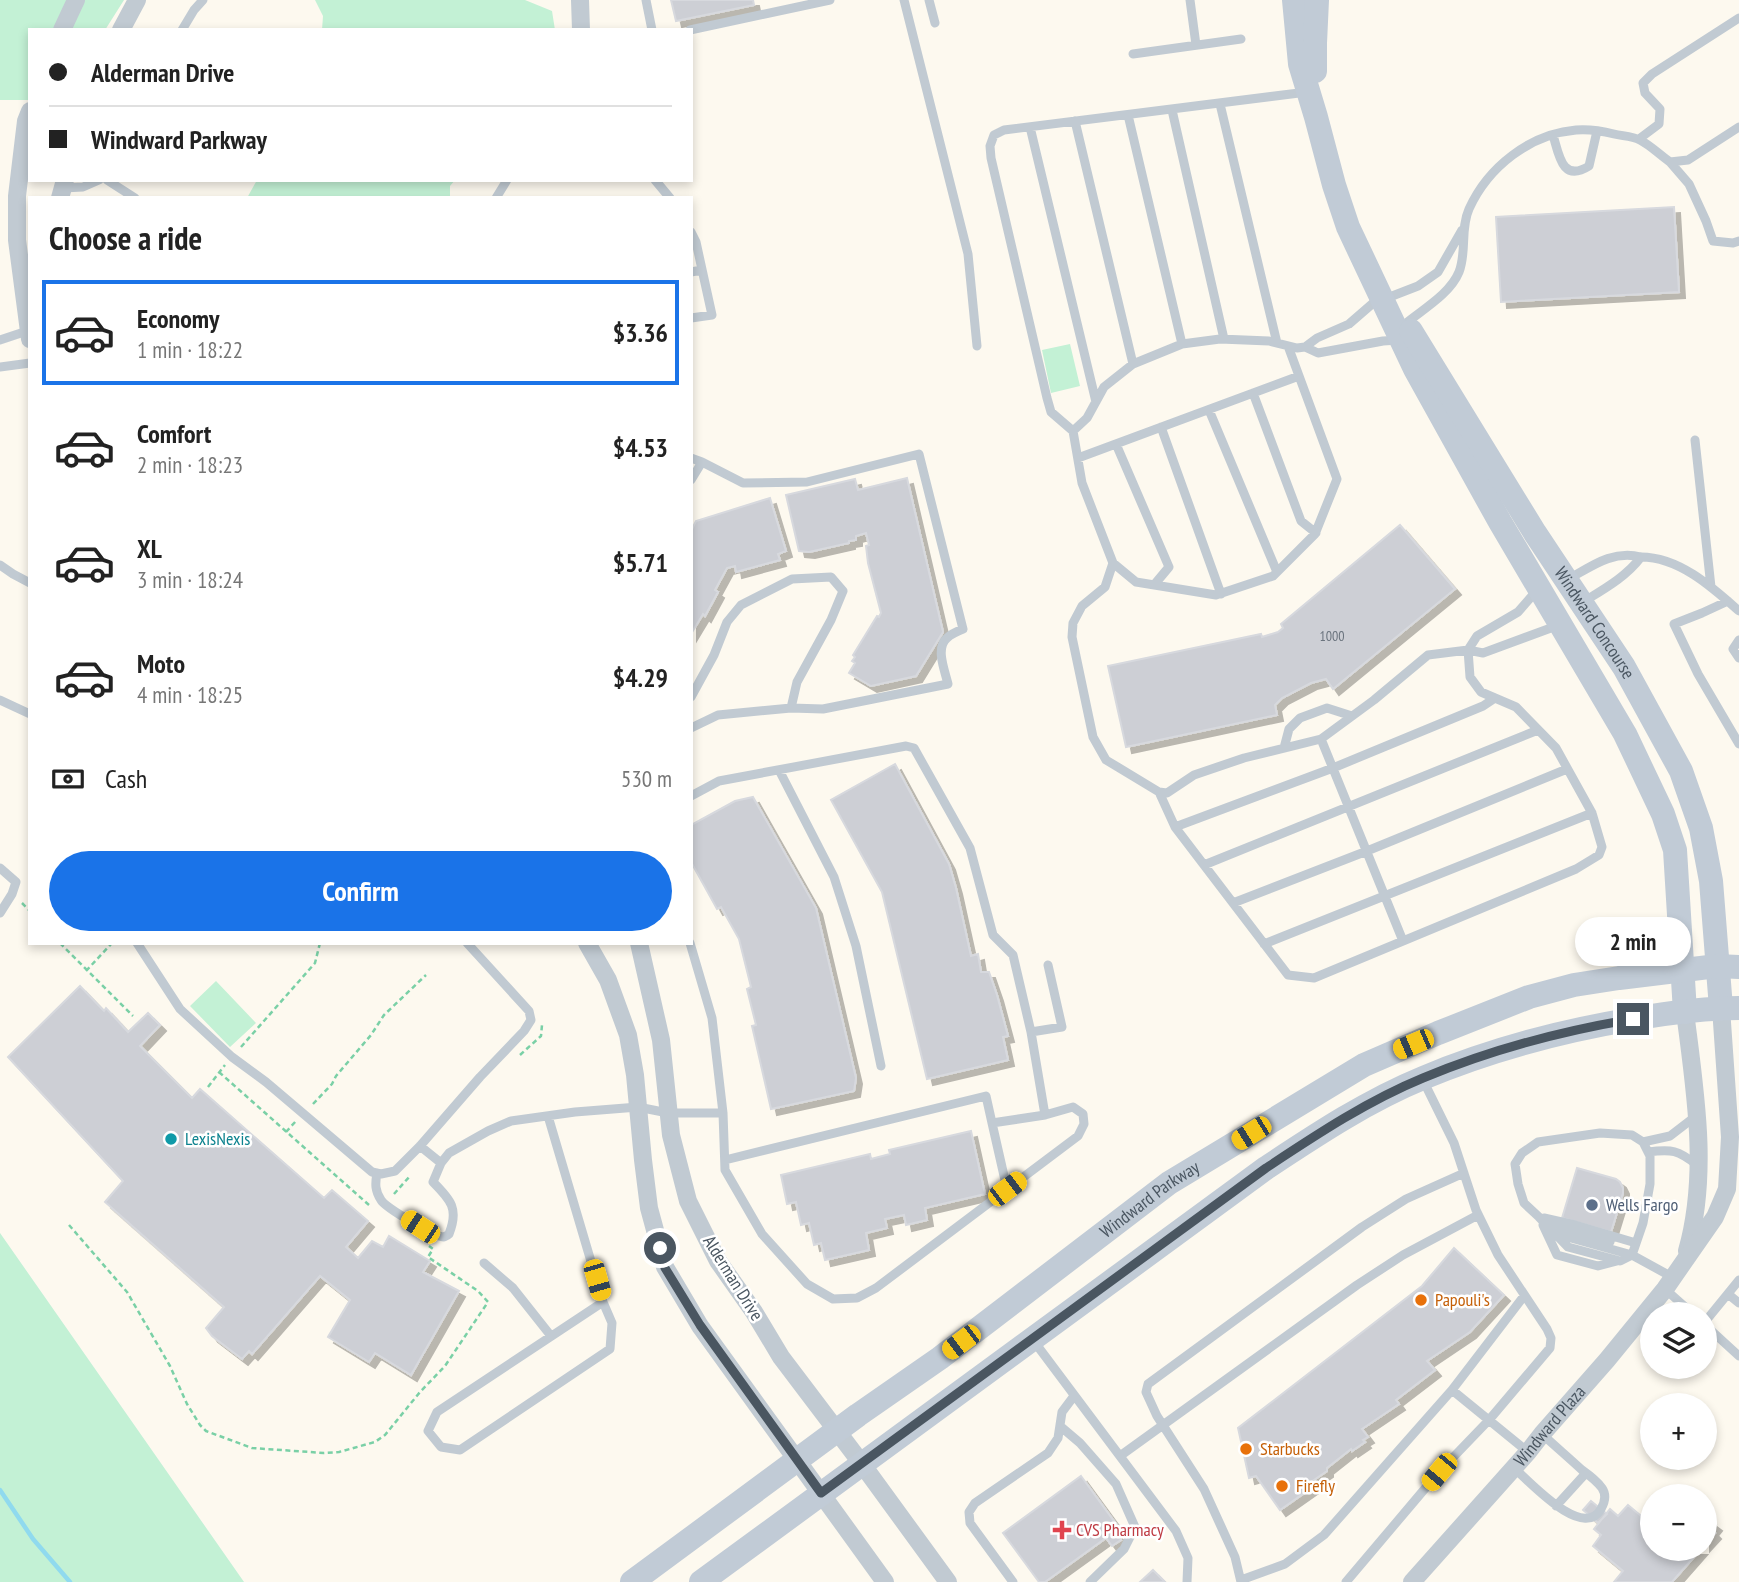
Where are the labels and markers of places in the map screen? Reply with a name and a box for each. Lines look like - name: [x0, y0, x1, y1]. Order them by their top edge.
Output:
- place label: LexisNexis: [185, 1127, 250, 1150]
- marker: LexisNexis: [163, 1131, 179, 1147]
- place label: Wells Fargo: [1606, 1193, 1679, 1216]
- marker: Wells Fargo: [1584, 1197, 1600, 1213]
- place label: Papouli's: [1435, 1288, 1490, 1311]
- marker: Papouli's: [1413, 1292, 1429, 1308]
- place label: Starbucks: [1260, 1437, 1320, 1460]
- marker: Starbucks: [1238, 1441, 1254, 1457]
- place label: Firefly: [1296, 1474, 1335, 1497]
- marker: Firefly: [1274, 1478, 1290, 1494]
- place label: CVS Pharmacy: [1076, 1518, 1164, 1541]
- marker: CVS Pharmacy: [1054, 1522, 1070, 1538]

